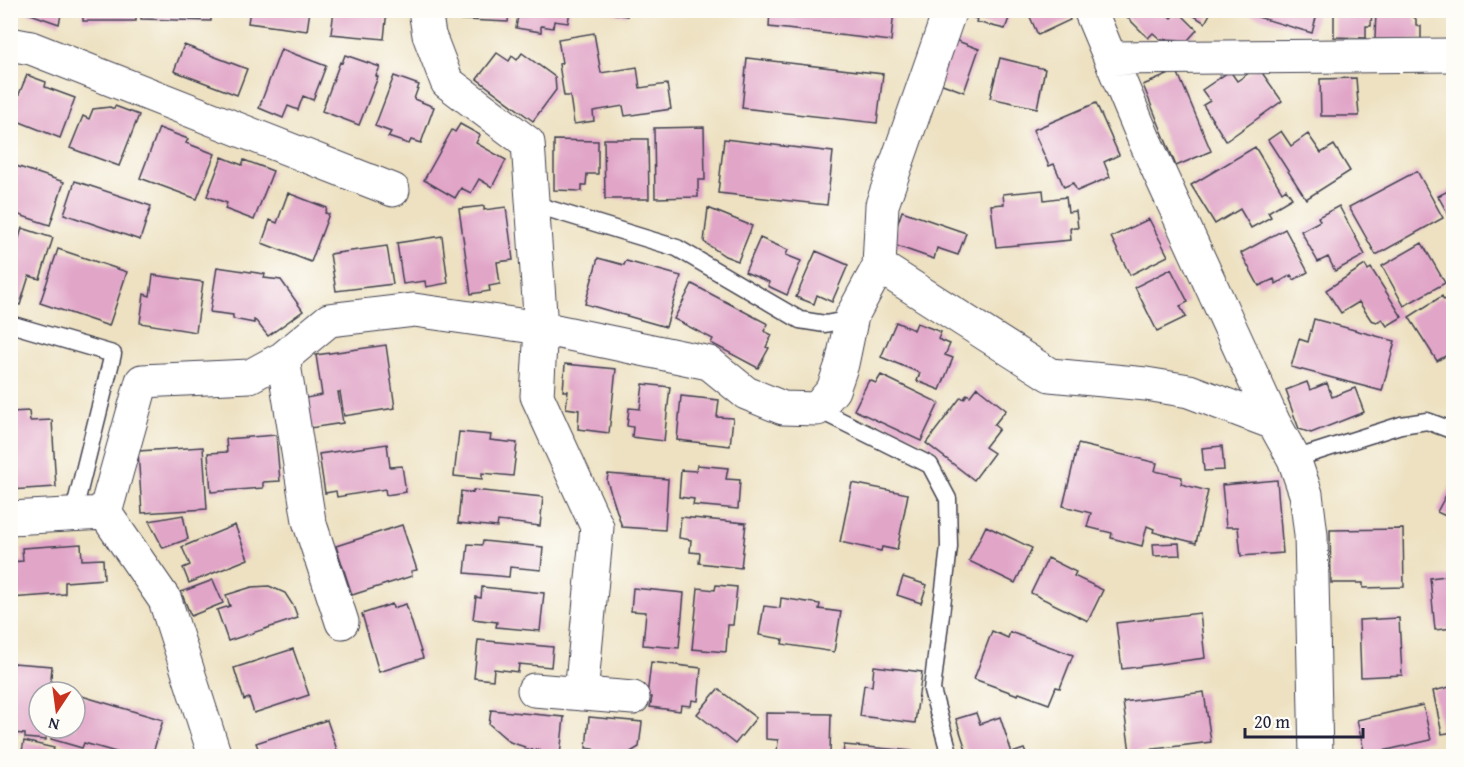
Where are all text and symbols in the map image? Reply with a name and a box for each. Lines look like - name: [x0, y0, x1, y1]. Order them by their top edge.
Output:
- north arrow: [27, 680, 87, 740]
- scale bar: [1245, 701, 1364, 739]
- text: 20 m: [1254, 708, 1290, 735]
- text: N: [45, 712, 62, 738]

